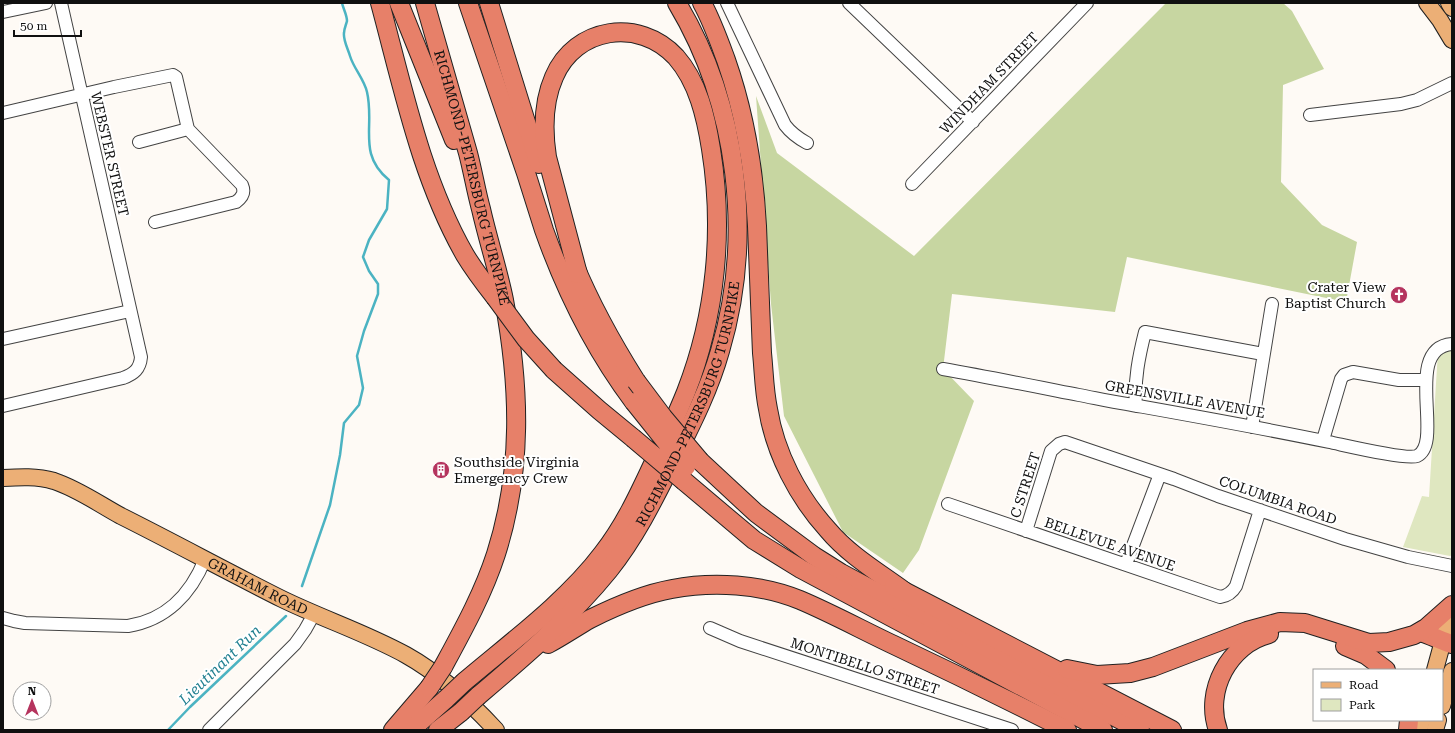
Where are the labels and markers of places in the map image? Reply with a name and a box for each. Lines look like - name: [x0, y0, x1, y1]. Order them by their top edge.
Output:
- place label: Crater View Baptist Church: [1285, 279, 1386, 311]
- church icon: Crater View Baptist Church: [1389, 285, 1409, 305]
- place label: Southside Virginia Emergency Crew: [454, 454, 580, 486]
- building icon: Southside Virginia Emergency Crew: [431, 460, 451, 480]

